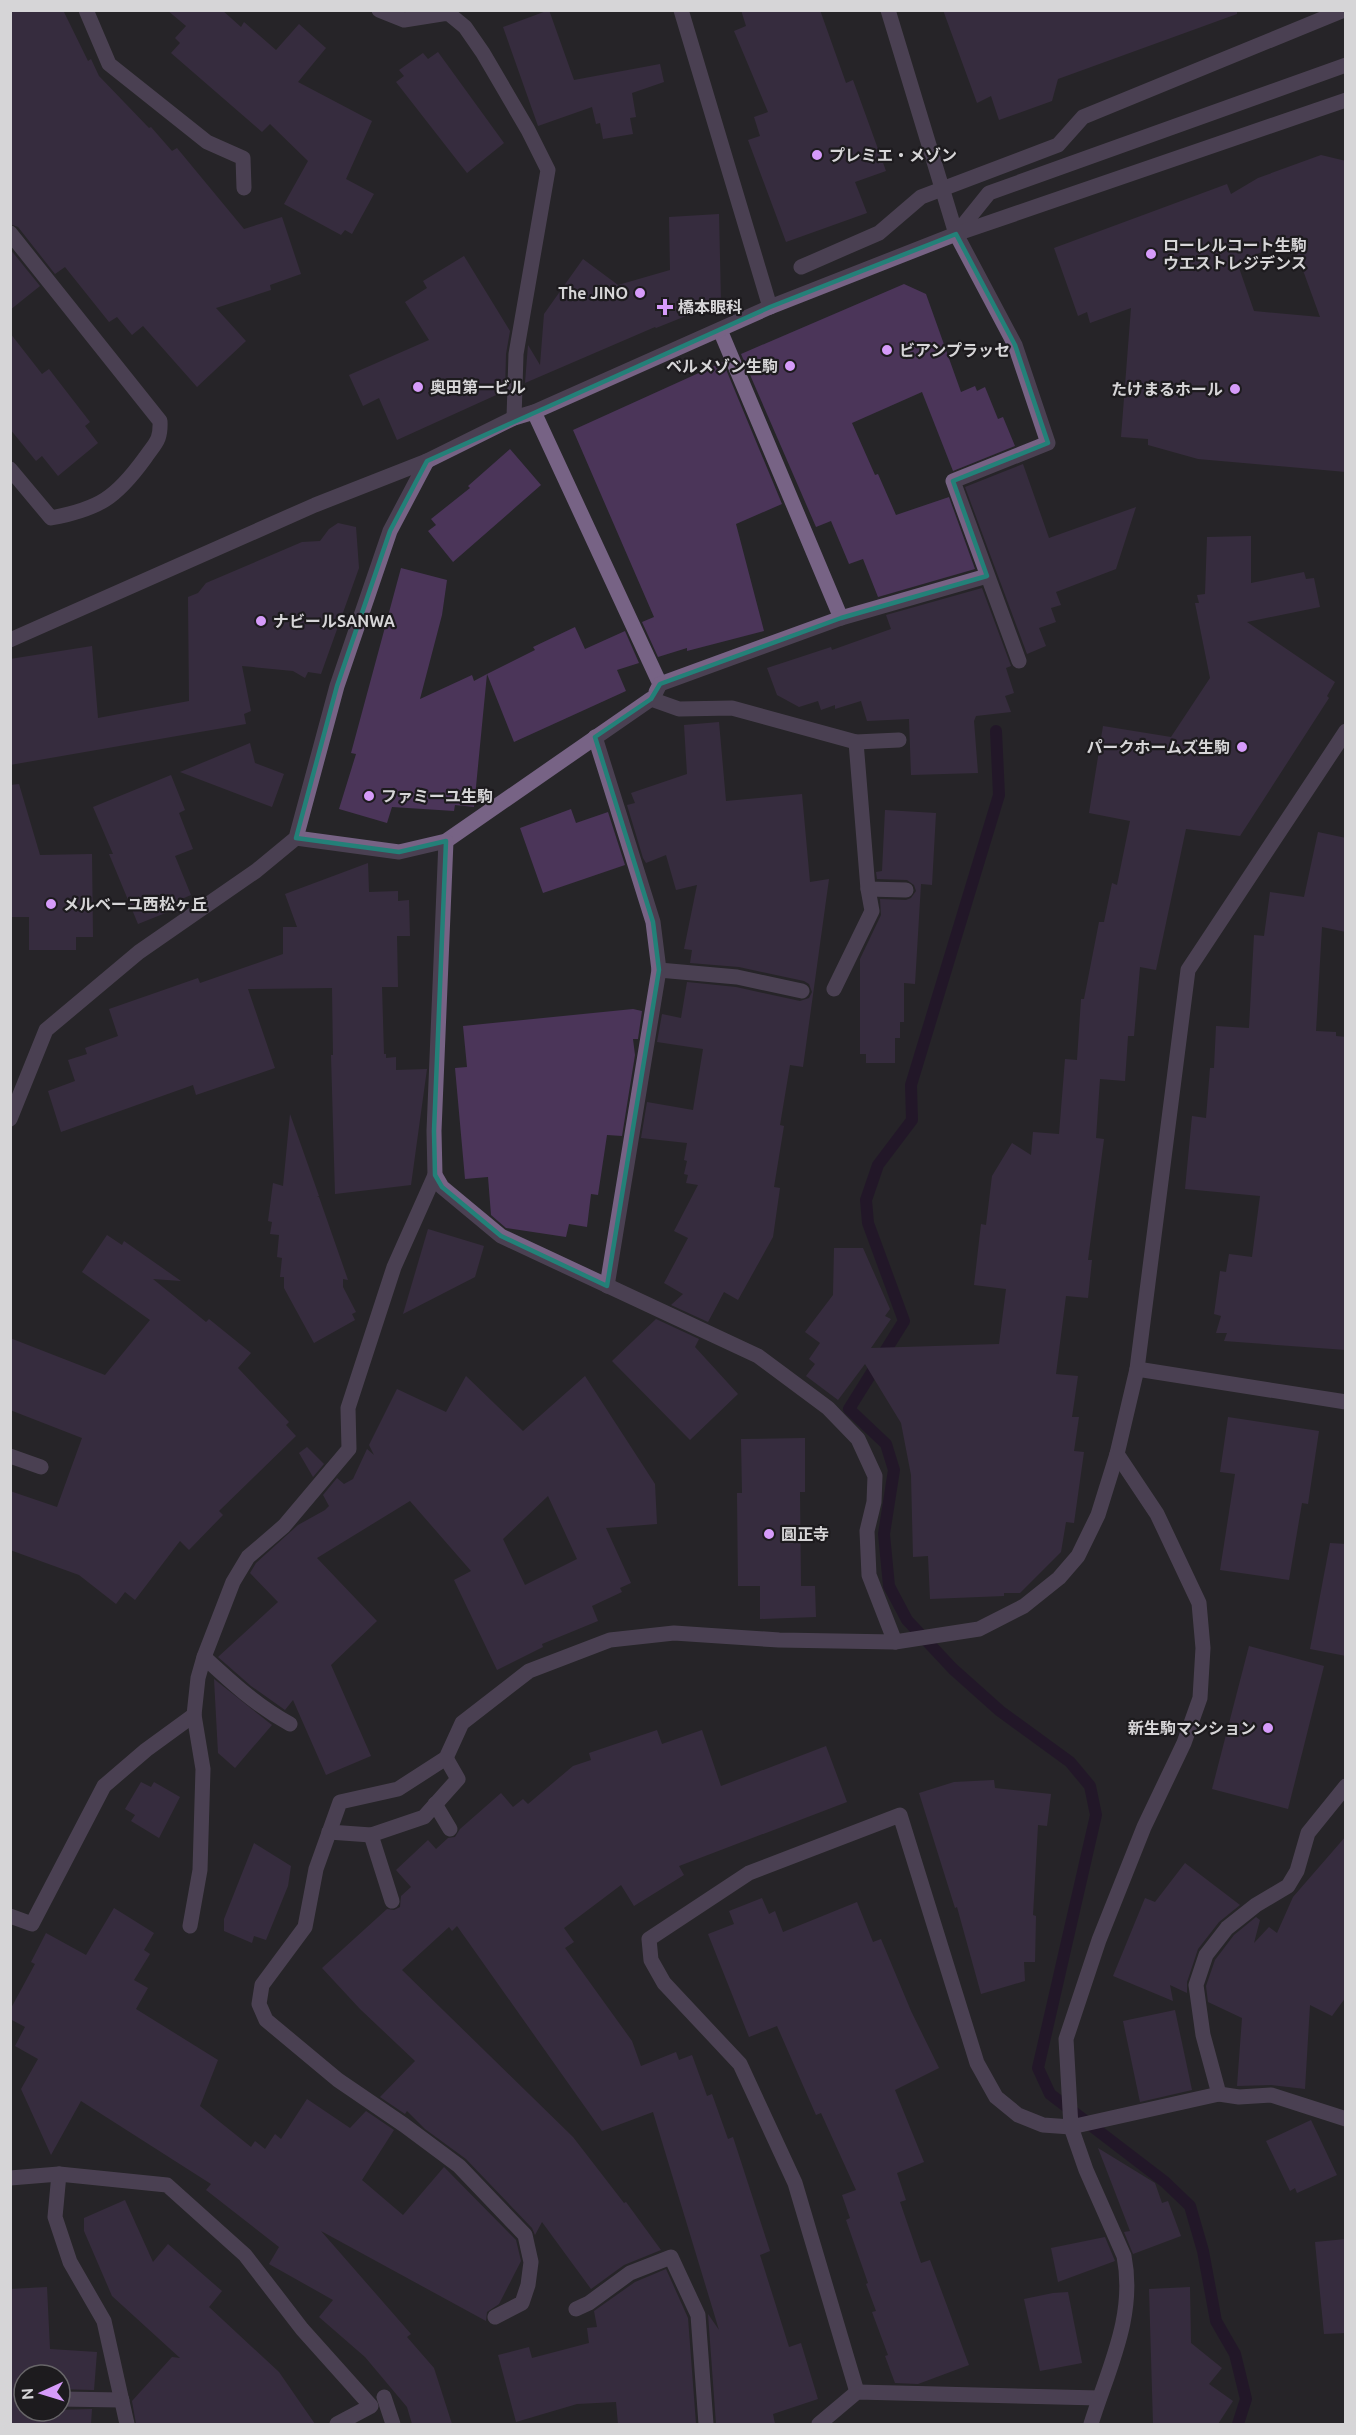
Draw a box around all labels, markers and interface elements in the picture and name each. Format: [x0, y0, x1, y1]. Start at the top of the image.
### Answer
place label: プレミエ・メゾン [829, 146, 957, 164]
marker: プレミエ・メゾン [810, 148, 824, 162]
place label: ローレルコート生駒 ウエストレジデンス [1163, 236, 1307, 272]
marker: ローレルコート生駒 ウエストレジデンス [1144, 247, 1158, 261]
place label: The JINO [558, 284, 628, 302]
marker: The JINO [633, 286, 647, 300]
marker: 橋本眼科 [656, 298, 674, 316]
place label: 橋本眼科 [678, 298, 742, 316]
place label: ビアンプラッセ [899, 341, 1010, 359]
marker: ビアンプラッセ [880, 343, 894, 357]
place label: ベルメゾン生駒 [666, 357, 778, 375]
marker: ベルメゾン生駒 [783, 359, 797, 373]
place label: 奥田第一ビル [430, 378, 526, 396]
marker: 奥田第一ビル [411, 380, 425, 394]
place label: たけまるホール [1111, 380, 1223, 398]
marker: たけまるホール [1228, 382, 1242, 396]
place label: ナビールSANWA [273, 612, 396, 630]
marker: ナビールSANWA [254, 614, 268, 628]
place label: パークホームズ生駒 [1086, 738, 1230, 756]
marker: パークホームズ生駒 [1235, 740, 1249, 754]
place label: ファミーユ生駒 [381, 787, 493, 805]
marker: ファミーユ生駒 [362, 789, 376, 803]
place label: メルベーユ西松ヶ丘 [63, 895, 207, 913]
marker: メルベーユ西松ヶ丘 [44, 897, 58, 911]
place label: 圓正寺 [781, 1525, 829, 1543]
marker: 圓正寺 [762, 1527, 776, 1541]
place label: 新生駒マンション [1128, 1719, 1256, 1737]
marker: 新生駒マンション [1261, 1721, 1275, 1735]
north arrow [12, 2363, 72, 2423]
text: N [18, 2387, 36, 2401]

